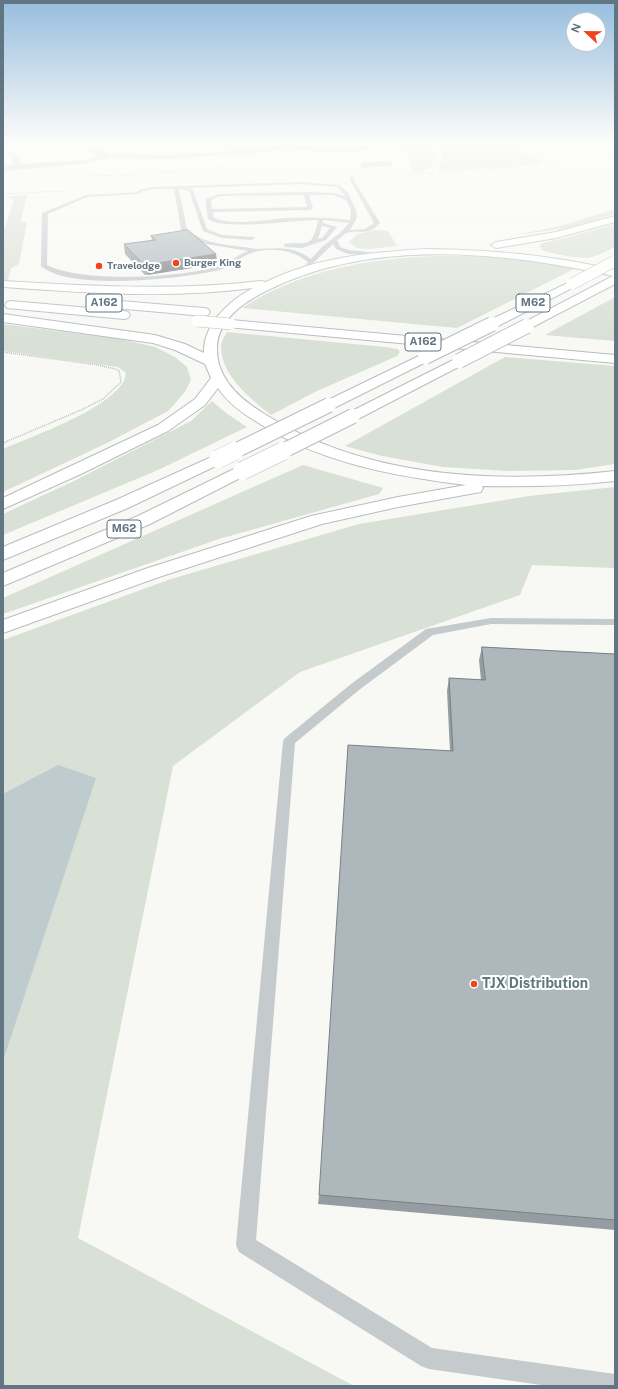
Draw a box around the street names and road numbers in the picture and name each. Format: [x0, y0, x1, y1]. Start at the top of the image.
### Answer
road number: A162 [86, 294, 122, 312]
road number: M62 [516, 294, 550, 312]
road number: A162 [405, 333, 441, 351]
road number: M62 [107, 520, 141, 538]

